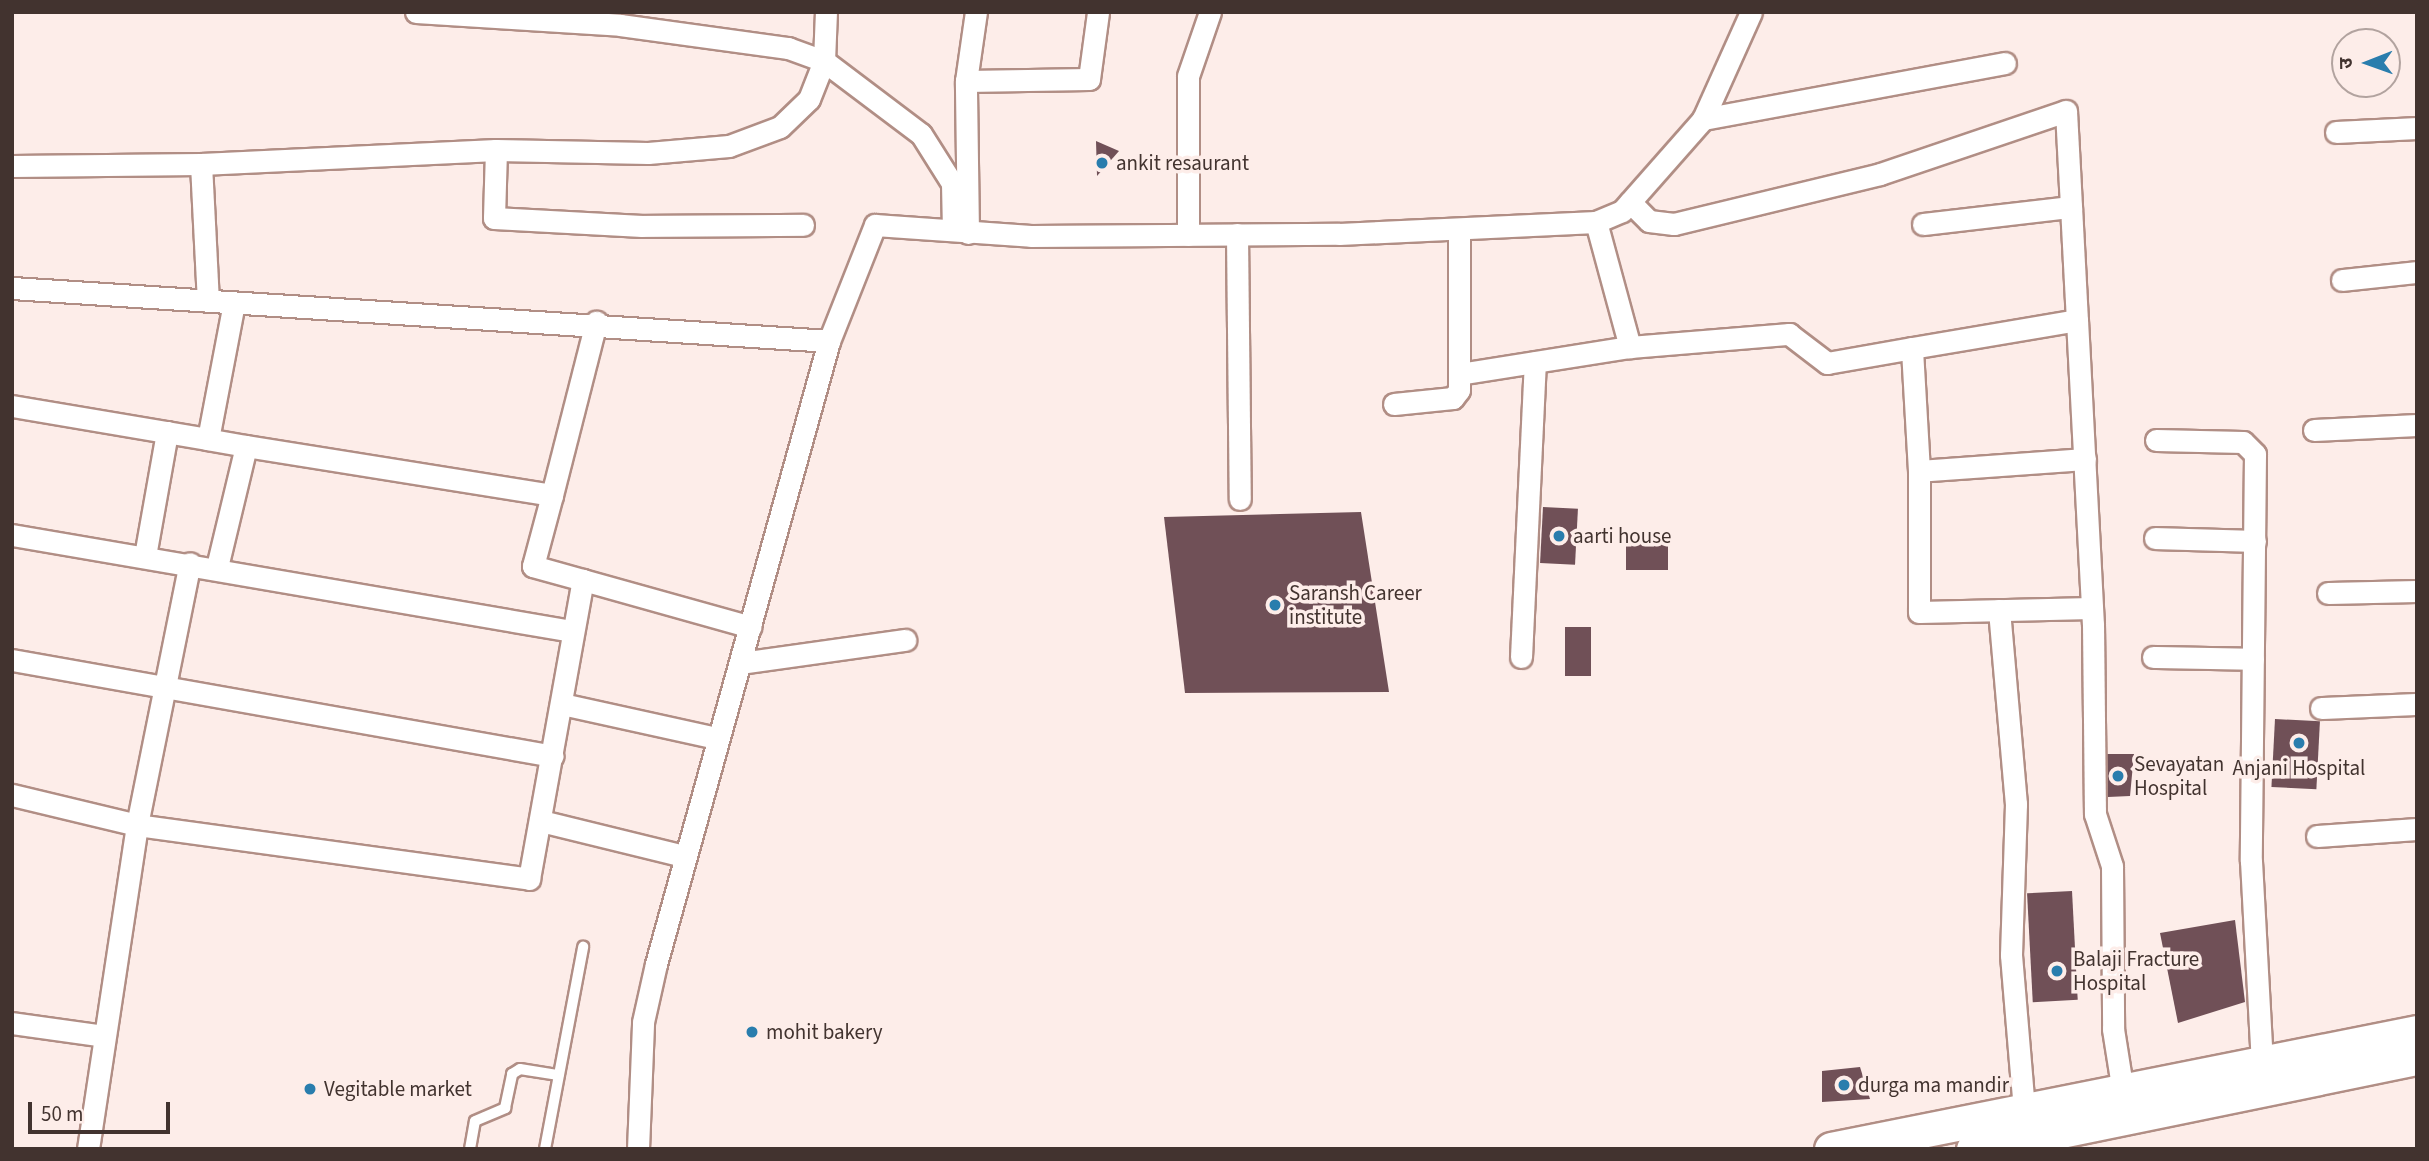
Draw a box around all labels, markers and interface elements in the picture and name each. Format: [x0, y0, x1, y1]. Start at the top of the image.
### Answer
north arrow [2331, 28, 2401, 98]
text: उ [2333, 58, 2360, 69]
place label: ankit resaurant [1116, 150, 1249, 176]
marker: ankit resaurant [1094, 155, 1110, 171]
place label: aarti house [1573, 523, 1671, 549]
marker: aarti house [1551, 528, 1567, 544]
place label: Saransh Career institute [1289, 580, 1422, 630]
marker: Saransh Career institute [1267, 597, 1283, 613]
marker: Anjani Hospital [2289, 733, 2309, 753]
place label: Sevayatan Hospital [2134, 751, 2224, 801]
place label: Anjani Hospital [2233, 755, 2365, 781]
marker: Sevayatan Hospital [2108, 766, 2128, 786]
place label: Balaji Fracture Hospital [2073, 946, 2199, 996]
marker: Balaji Fracture Hospital [2047, 961, 2067, 981]
place label: mohit bakery [766, 1019, 883, 1045]
marker: mohit bakery [744, 1024, 760, 1040]
place label: durga ma mandir [1858, 1072, 2009, 1098]
place label: Vegitable market [324, 1076, 472, 1102]
marker: durga ma mandir [1836, 1077, 1852, 1093]
marker: Vegitable market [302, 1081, 318, 1097]
scale bar [32, 1088, 173, 1132]
text: 50 m [41, 1099, 83, 1129]

